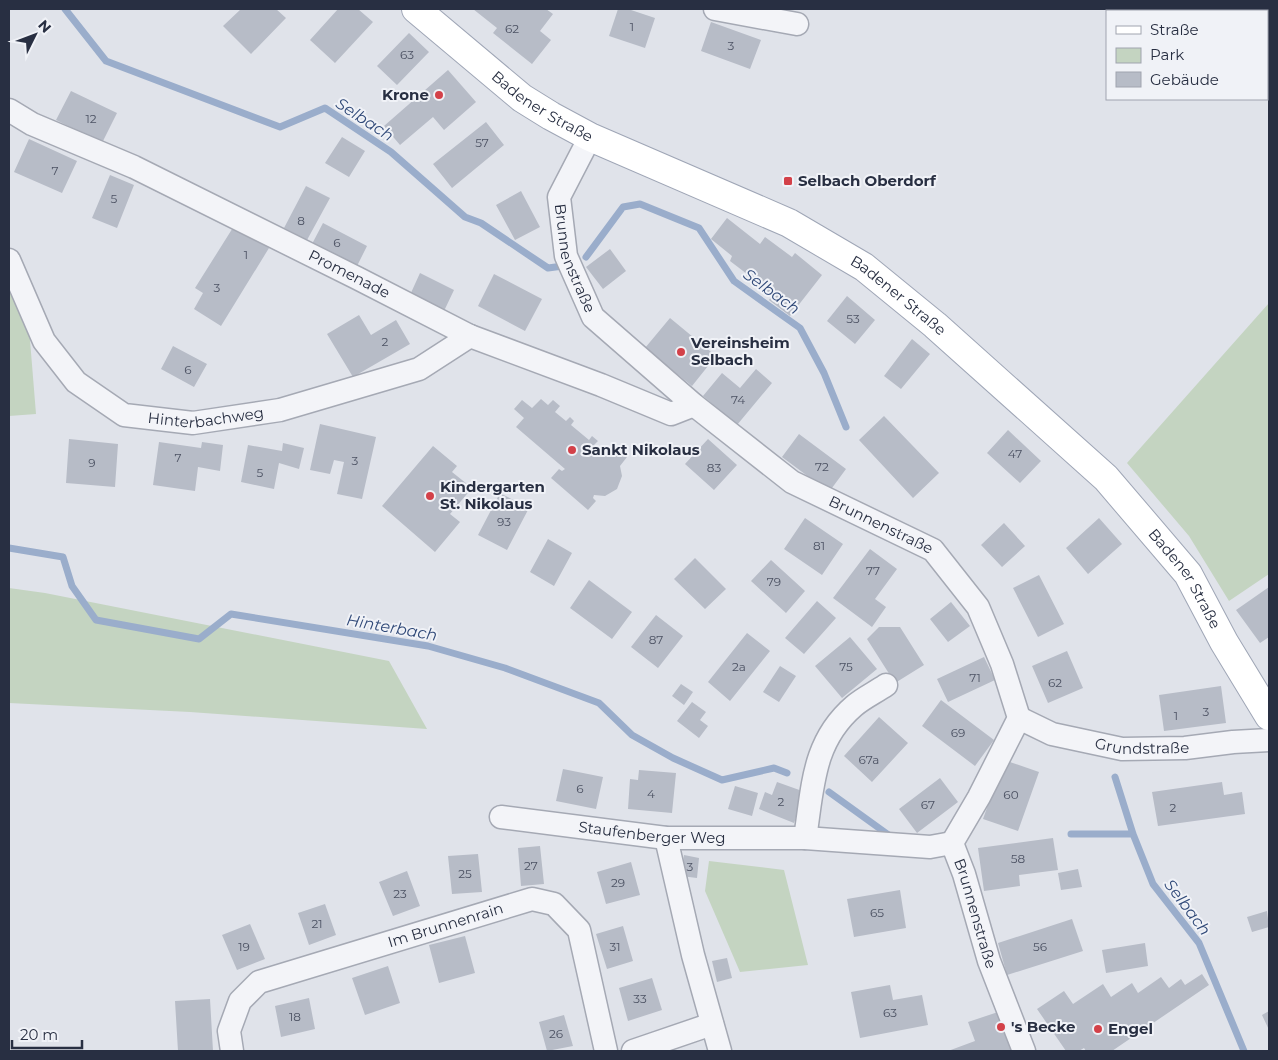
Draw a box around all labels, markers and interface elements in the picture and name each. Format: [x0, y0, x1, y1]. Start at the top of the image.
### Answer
north arrow [10, 10, 60, 60]
legend [1106, 10, 1268, 100]
text: N [34, 16, 55, 37]
house number: 1 [630, 19, 634, 34]
text: Straße [1150, 20, 1199, 39]
house number: 62 [505, 21, 519, 36]
house number: 3 [728, 38, 735, 53]
text: Park [1150, 45, 1184, 64]
house number: 63 [400, 47, 414, 62]
street label: Badener Straße [488, 67, 596, 146]
text: Gebäude [1150, 70, 1219, 89]
place label: Krone [382, 85, 429, 104]
marker: Krone [433, 89, 445, 101]
water label: Selbach [332, 94, 397, 145]
house number: 12 [85, 111, 97, 126]
house number: 57 [475, 135, 489, 150]
house number: 7 [51, 163, 59, 178]
place label: Selbach Oberdorf [798, 171, 937, 190]
marker: Selbach Oberdorf [782, 175, 794, 187]
house number: 5 [111, 191, 118, 206]
street label: Brunnenstraße [551, 202, 600, 315]
house number: 8 [297, 213, 305, 228]
house number: 6 [333, 235, 341, 250]
street label: Promenade [305, 245, 393, 302]
house number: 1 [244, 247, 248, 262]
street label: Badener Straße [847, 251, 950, 339]
water label: Selbach [740, 265, 804, 318]
house number: 3 [214, 280, 221, 295]
house number: 53 [846, 311, 860, 326]
place label: Vereinsheim Selbach [690, 333, 790, 369]
house number: 2 [382, 334, 389, 349]
marker: Vereinsheim Selbach [675, 346, 687, 358]
house number: 6 [184, 362, 192, 377]
house number: 74 [731, 392, 745, 407]
street label: Hinterbachweg [147, 403, 265, 432]
place label: Sankt Nikolaus [582, 440, 700, 459]
marker: Sankt Nikolaus [566, 444, 578, 456]
house number: 47 [1008, 446, 1022, 461]
house number: 7 [174, 450, 182, 465]
house number: 3 [352, 453, 359, 468]
house number: 9 [88, 455, 96, 470]
house number: 72 [815, 459, 829, 474]
house number: 83 [707, 460, 721, 475]
house number: 5 [257, 465, 264, 480]
place label: Kindergarten St. Nikolaus [440, 477, 545, 513]
marker: Kindergarten St. Nikolaus [424, 490, 436, 502]
street label: Brunnenstraße [826, 491, 936, 558]
house number: 93 [497, 514, 511, 529]
street label: Badener Straße [1144, 524, 1225, 632]
house number: 81 [813, 538, 825, 553]
house number: 77 [866, 563, 880, 578]
house number: 79 [767, 574, 781, 589]
water label: Hinterbach [345, 610, 439, 645]
house number: 87 [649, 632, 663, 647]
house number: 2a [732, 659, 746, 674]
house number: 75 [839, 659, 853, 674]
house number: 71 [969, 670, 981, 685]
house number: 62 [1048, 675, 1062, 690]
house number: 3 [1203, 704, 1210, 719]
house number: 1 [1174, 708, 1178, 723]
house number: 69 [951, 725, 965, 740]
street label: Grundstraße [1093, 733, 1189, 758]
house number: 67a [859, 752, 879, 767]
house number: 6 [576, 781, 584, 796]
house number: 4 [647, 786, 655, 801]
house number: 60 [1003, 787, 1019, 802]
house number: 2 [778, 794, 785, 809]
house number: 67 [921, 797, 935, 812]
house number: 2 [1170, 800, 1177, 815]
street label: Staufenberger Weg [577, 817, 726, 847]
house number: 58 [1011, 851, 1026, 866]
street label: Brunnenstraße [950, 856, 1001, 971]
house number: 27 [524, 858, 538, 873]
house number: 3 [687, 859, 694, 874]
house number: 25 [458, 866, 472, 881]
house number: 29 [611, 875, 625, 890]
water label: Selbach [1160, 876, 1215, 939]
house number: 23 [393, 886, 407, 901]
street label: Im Brunnenrain [385, 898, 505, 951]
house number: 65 [870, 905, 884, 920]
house number: 21 [311, 916, 323, 931]
house number: 19 [238, 939, 250, 954]
house number: 31 [609, 939, 621, 954]
house number: 56 [1033, 939, 1047, 954]
house number: 33 [633, 991, 647, 1006]
house number: 63 [883, 1005, 897, 1020]
house number: 18 [289, 1009, 301, 1024]
place label: 's Becke [1011, 1017, 1075, 1036]
scale bar [12, 1018, 82, 1050]
place label: Engel [1108, 1019, 1153, 1038]
marker: 's Becke [995, 1021, 1007, 1033]
marker: Engel [1092, 1023, 1104, 1035]
text: 20 m [20, 1025, 58, 1044]
house number: 26 [549, 1026, 563, 1041]

